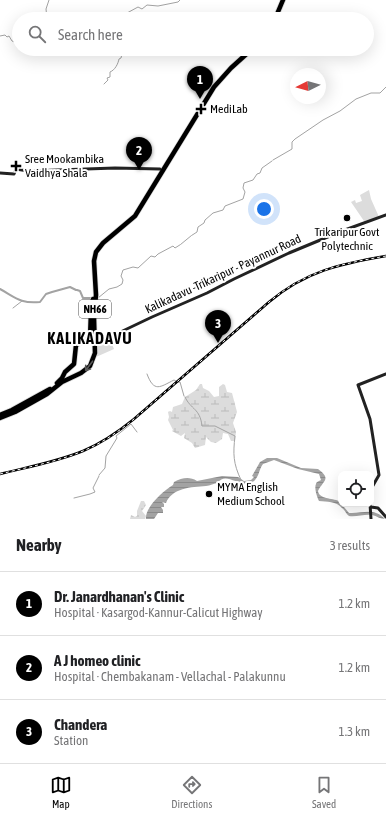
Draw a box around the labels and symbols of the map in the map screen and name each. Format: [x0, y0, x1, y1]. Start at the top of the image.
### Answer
pin: 1 [187, 66, 213, 99]
north arrow [290, 68, 326, 104]
place label: MediLab [210, 102, 248, 116]
marker: MediLab [195, 103, 207, 115]
pin: 2 [126, 137, 152, 170]
place label: Sree Mookambika Vaidhya Shala [25, 152, 104, 180]
marker: Sree Mookambika Vaidhya Shala [10, 160, 22, 172]
your location [254, 199, 274, 219]
marker: Trikaripur Govt Polytechnic [342, 213, 352, 223]
place label: Trikaripur Govt Polytechnic [315, 225, 380, 253]
street label: Kalikadavu -Trikaripur - Payannur Road [143, 232, 303, 316]
road number: NH66 [79, 300, 111, 318]
pin: 3 [205, 310, 231, 343]
district label: KALIKADAVU [47, 329, 133, 347]
one-way arrow [85, 360, 93, 371]
place label: MYMA English Medium School [217, 480, 286, 508]
marker: MYMA English Medium School [204, 489, 214, 499]

